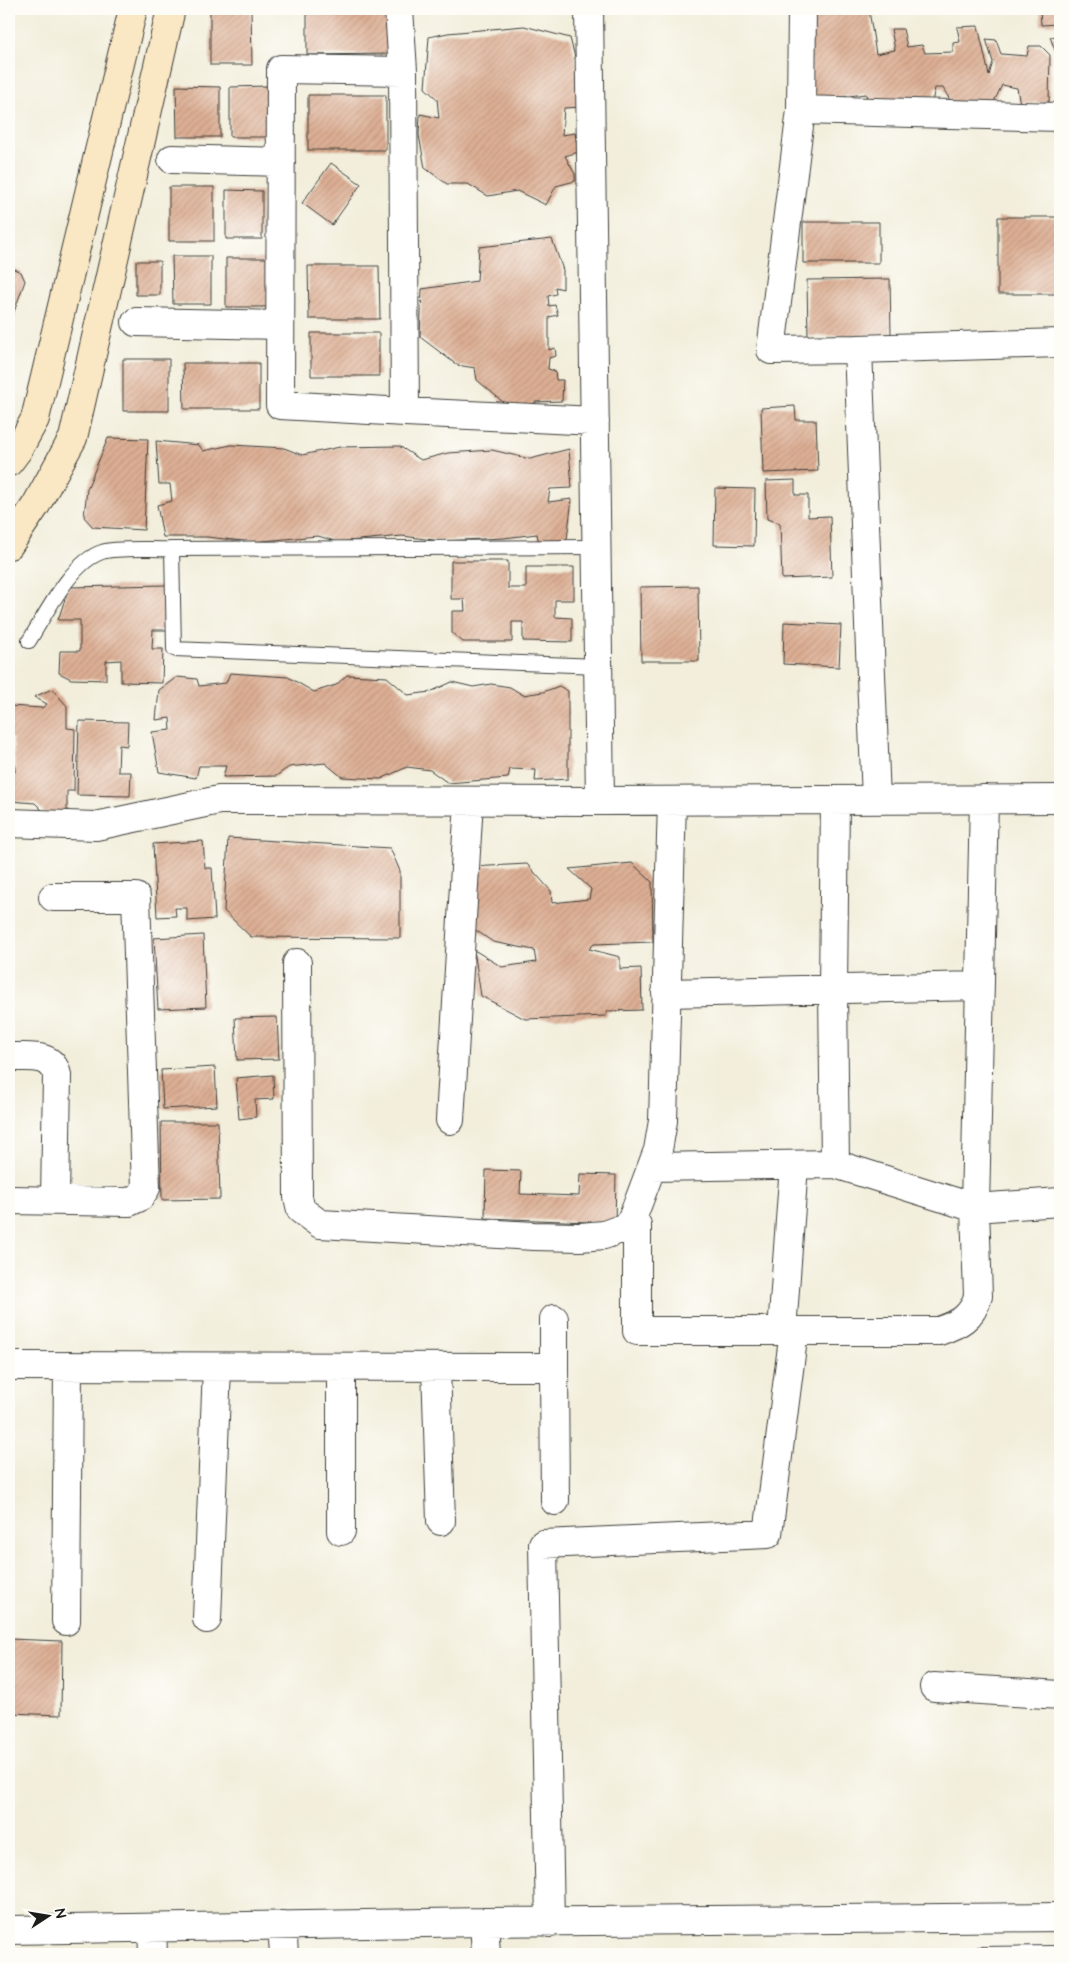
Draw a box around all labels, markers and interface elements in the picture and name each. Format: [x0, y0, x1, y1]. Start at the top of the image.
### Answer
north arrow [22, 1890, 72, 1940]
text: N [49, 1907, 70, 1920]

